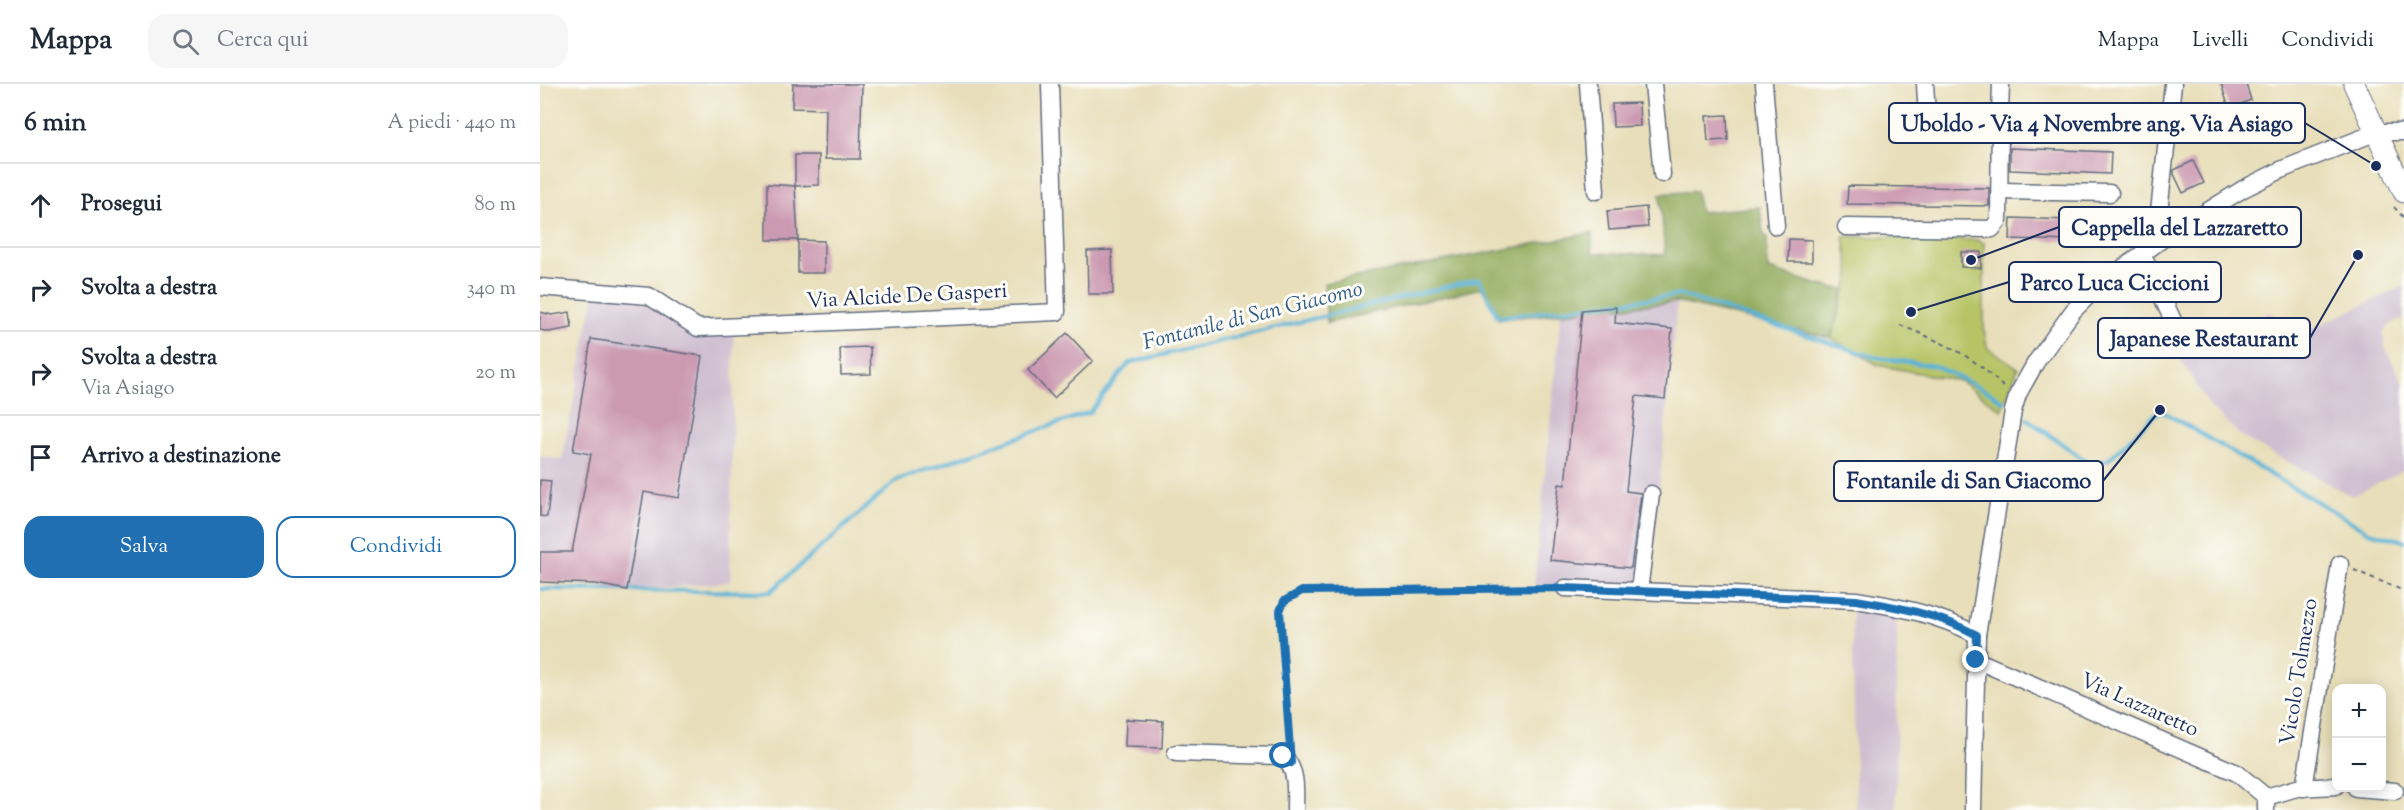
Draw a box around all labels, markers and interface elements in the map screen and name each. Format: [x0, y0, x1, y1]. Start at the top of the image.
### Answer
search box [148, 14, 568, 68]
text: Mappa [30, 21, 112, 61]
icon: search [169, 25, 202, 58]
text: Cerca qui [217, 25, 308, 57]
text: Mappa [2098, 26, 2159, 56]
text: Livelli [2192, 26, 2249, 56]
text: Condividi [2282, 26, 2374, 56]
callout: Uboldo - Via 4 Novembre ang. Via Asiago [1889, 103, 2305, 143]
text: 6 min [24, 105, 87, 142]
text: A piedi · 440 m [388, 109, 516, 138]
text: Uboldo - Via 4 Novembre ang. Via Asiago [1901, 110, 2293, 142]
icon: ahead [24, 189, 57, 222]
text: Prosegui [81, 189, 162, 221]
text: 80 m [475, 191, 516, 220]
callout: Cappella del Lazzaretto [2059, 207, 2301, 247]
text: Cappella del Lazzaretto [2071, 214, 2289, 246]
callout: Parco Luca Ciccioni [2009, 262, 2221, 302]
text: Parco Luca Ciccioni [2021, 269, 2210, 301]
icon: right [24, 273, 57, 306]
text: Svolta a destra [81, 273, 217, 305]
water label: Fontanile di San Giacomo [1140, 274, 1366, 360]
text: 340 m [467, 275, 516, 304]
street label: Via Alcide De Gasperi [806, 277, 1008, 317]
callout: Japanese Restaurant [2098, 318, 2310, 358]
text: Japanese Restaurant [2108, 325, 2299, 357]
text: Svolta a destra [81, 343, 217, 375]
icon: right [24, 357, 57, 390]
text: 20 m [475, 359, 516, 388]
text: Via Asiago [81, 375, 174, 404]
icon: arrive [24, 441, 57, 474]
text: Arrivo a destinazione [81, 441, 281, 473]
callout: Fontanile di San Giacomo [1834, 461, 2103, 501]
text: Fontanile di San Giacomo [1847, 467, 2091, 499]
button: Salva [24, 516, 264, 578]
button: Condividi [276, 516, 516, 578]
street label: Vicolo Tolmezzo [2274, 596, 2326, 748]
route end [1962, 646, 1988, 672]
street label: Via Lazzaretto [2075, 667, 2203, 745]
map controls [2332, 684, 2386, 792]
button: + [2332, 684, 2386, 738]
button: − [2332, 738, 2386, 792]
route start [1269, 742, 1295, 768]

